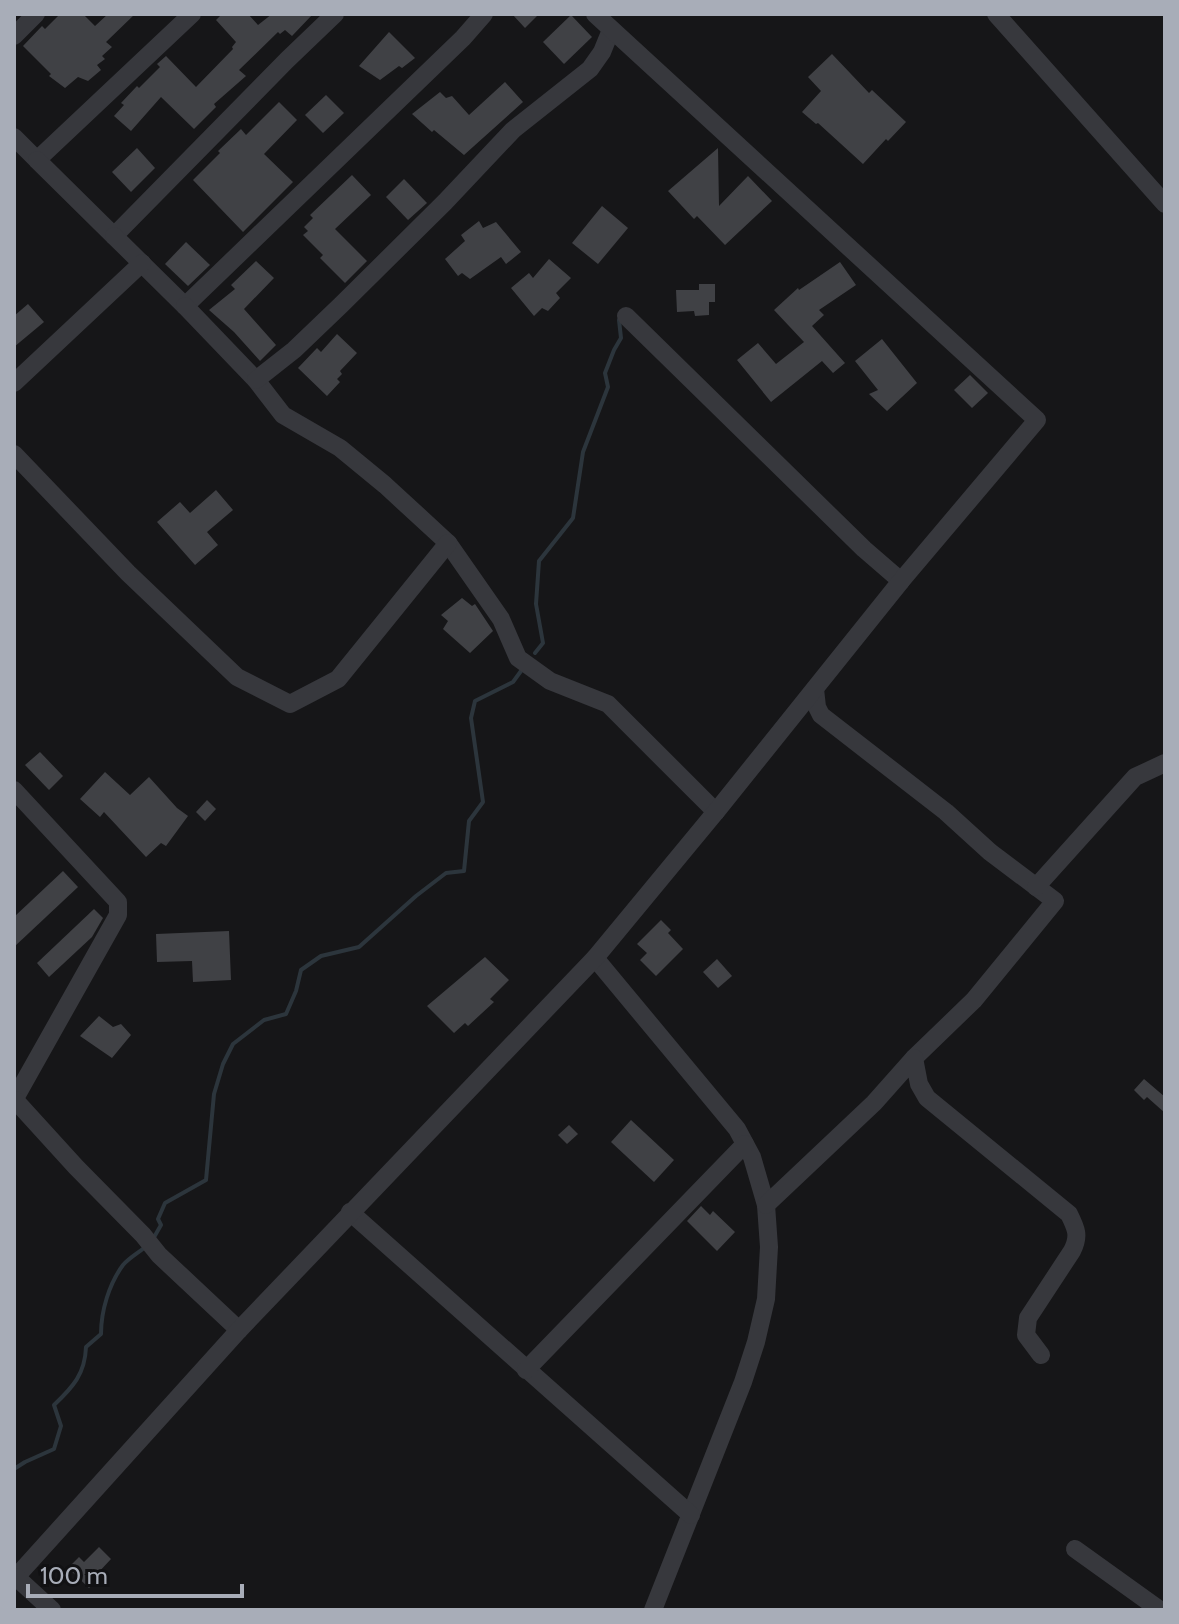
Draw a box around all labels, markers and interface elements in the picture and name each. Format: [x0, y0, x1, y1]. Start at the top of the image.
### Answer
scale bar [28, 1548, 242, 1598]
text: 100 m [40, 1561, 108, 1590]

